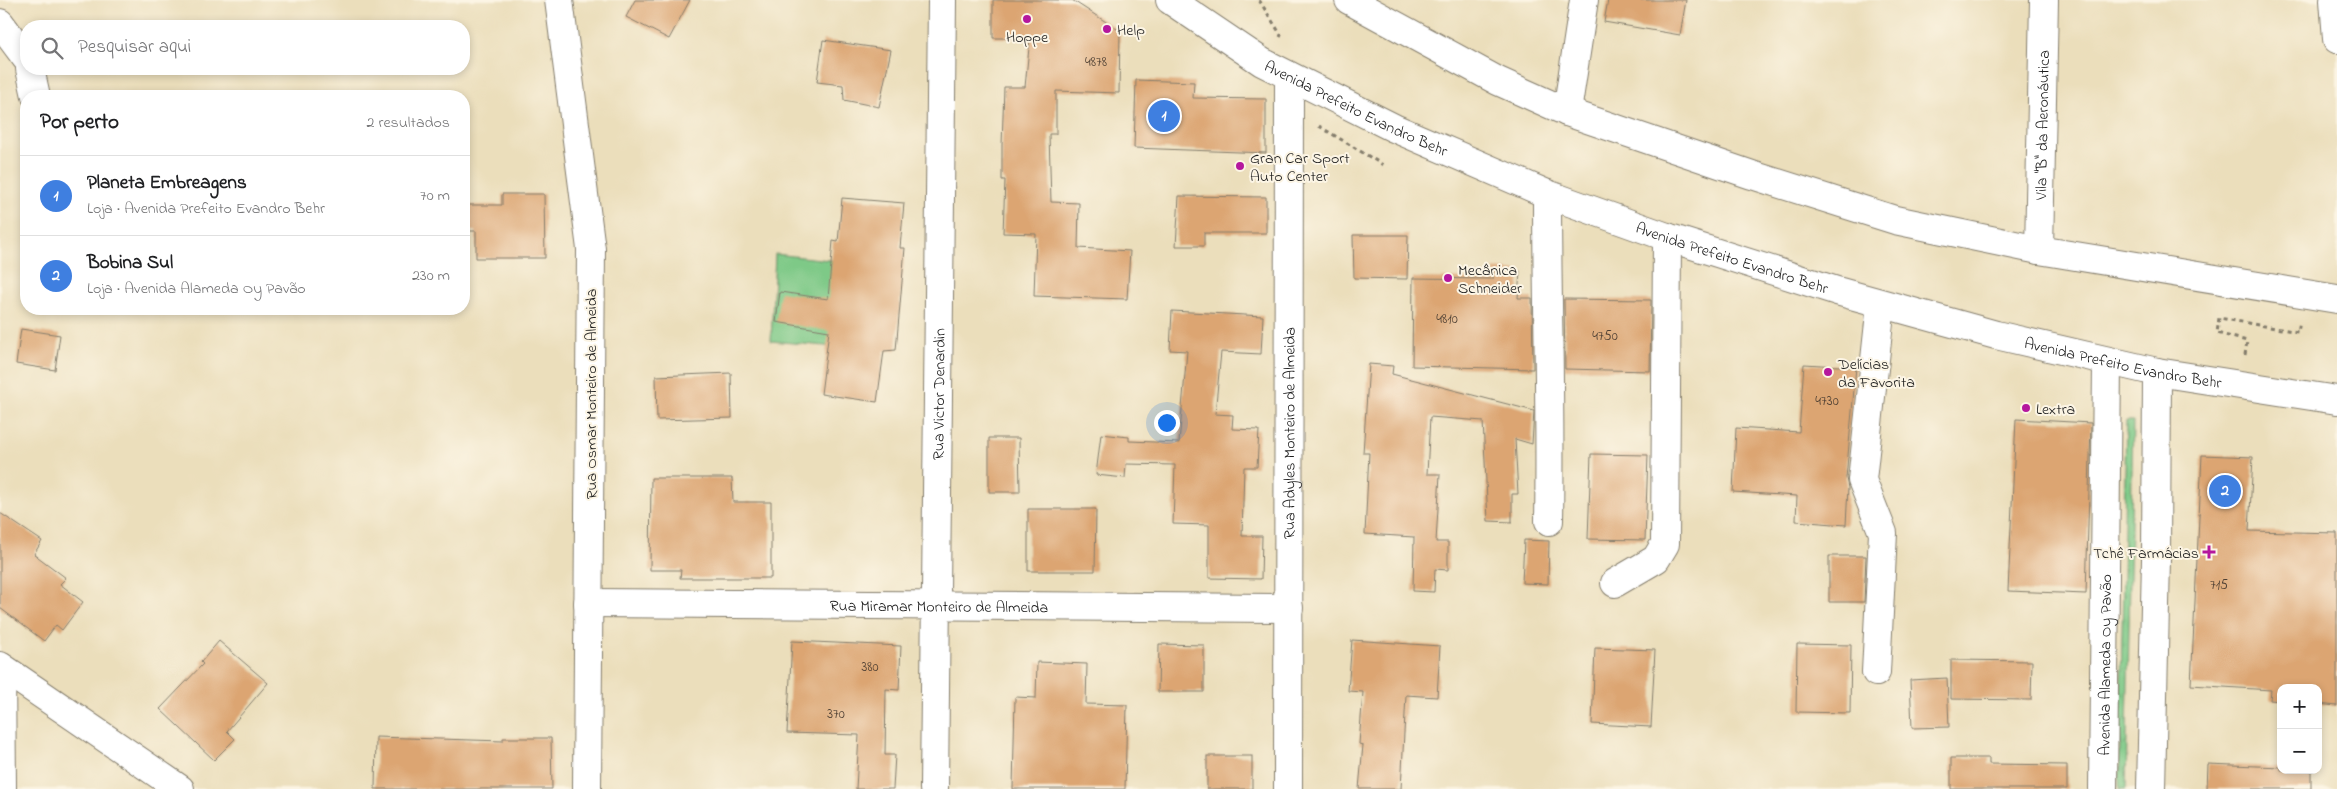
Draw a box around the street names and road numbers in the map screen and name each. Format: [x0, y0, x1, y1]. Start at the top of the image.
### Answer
street label: Vila "B" da Aeronáutica [2030, 50, 2057, 201]
street label: Avenida Prefeito Evandro Behr [1260, 55, 1451, 164]
street label: Avenida Prefeito Evandro Behr [1632, 217, 1831, 301]
street label: Rua Osmar Monteiro de Almeida [580, 289, 604, 499]
street label: Rua Adyles Monteiro de Almeida [1278, 327, 1303, 539]
street label: Rua Victor Denardin [927, 328, 953, 460]
street label: Avenida Prefeito Evandro Behr [2022, 332, 2223, 396]
street label: Avenida Alameda Oy Pavão [2093, 574, 2119, 756]
street label: Rua Miramar Monteiro de Almeida [830, 595, 1048, 620]

